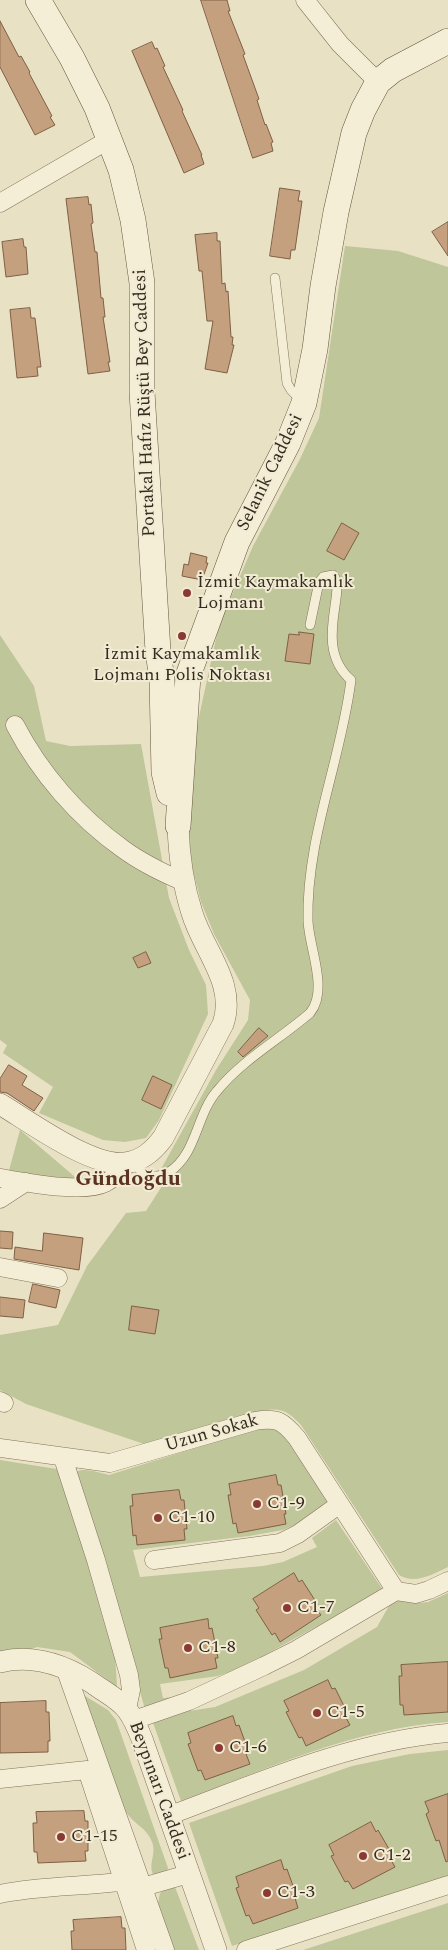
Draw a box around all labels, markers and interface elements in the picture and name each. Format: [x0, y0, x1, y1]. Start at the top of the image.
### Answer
street label: Portakal Hafız Rüştü Bey Caddesi [131, 269, 161, 537]
street label: Selanik Caddesi [233, 411, 309, 535]
place label: İzmit Kaymakamlık Lojmanı [197, 572, 354, 614]
marker: İzmit Kaymakamlık Lojmanı [181, 587, 193, 599]
marker: İzmit Kaymakamlık Lojmanı Polis Noktası [176, 630, 188, 642]
place label: İzmit Kaymakamlık Lojmanı Polis Noktası [93, 644, 271, 686]
district label: Gündoğdu [75, 1168, 181, 1194]
street label: Uzun Sokak [163, 1410, 261, 1458]
place label: C1-9 [267, 1493, 305, 1515]
marker: C1-9 [251, 1498, 263, 1510]
place label: C1-10 [168, 1507, 215, 1529]
marker: C1-10 [152, 1512, 164, 1524]
place label: C1-7 [297, 1597, 335, 1619]
marker: C1-7 [281, 1602, 293, 1614]
place label: C1-8 [198, 1637, 236, 1659]
marker: C1-8 [182, 1642, 194, 1654]
place label: C1-5 [327, 1702, 365, 1724]
marker: C1-5 [311, 1707, 323, 1719]
street label: Beypınarı Caddesi [123, 1719, 193, 1863]
place label: C1-6 [229, 1737, 267, 1759]
marker: C1-6 [213, 1742, 225, 1754]
place label: C1-15 [71, 1826, 118, 1848]
marker: C1-15 [55, 1831, 67, 1843]
place label: C1-2 [373, 1845, 411, 1867]
marker: C1-2 [357, 1850, 369, 1862]
place label: C1-3 [277, 1882, 315, 1904]
marker: C1-3 [261, 1887, 273, 1899]

